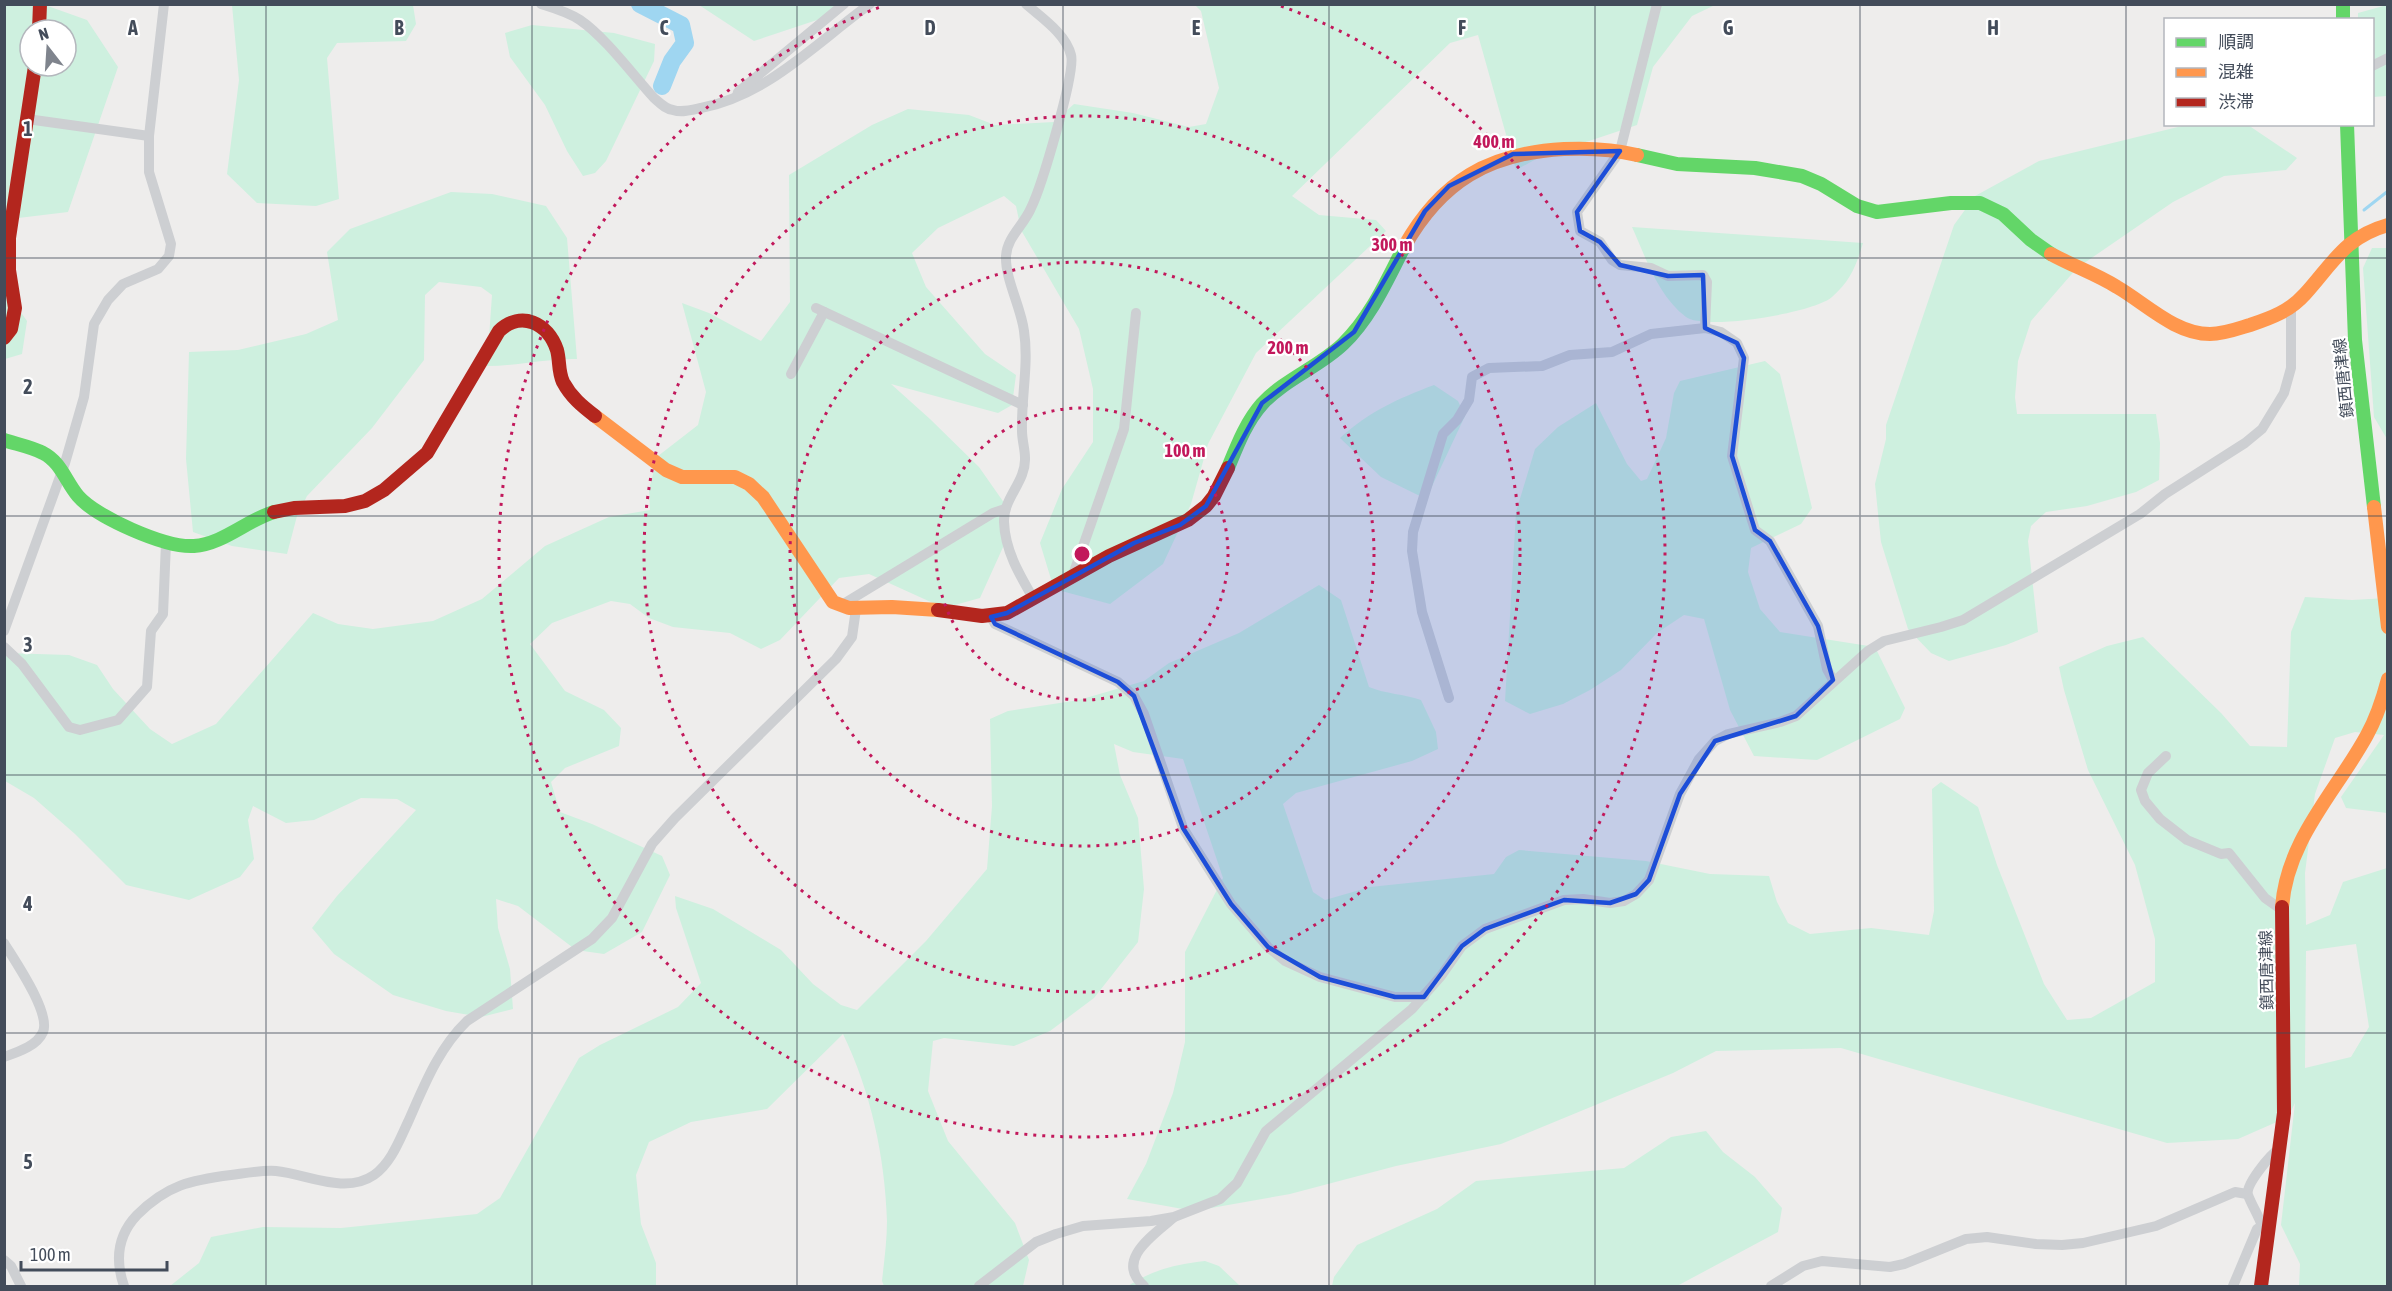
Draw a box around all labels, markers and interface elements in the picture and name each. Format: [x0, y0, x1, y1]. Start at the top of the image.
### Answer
text: A [127, 16, 138, 39]
text: B [394, 16, 404, 39]
text: C [660, 16, 669, 39]
text: D [924, 16, 936, 39]
text: E [1192, 16, 1201, 39]
text: F [1458, 16, 1466, 39]
text: G [1723, 16, 1734, 39]
text: H [1987, 16, 1999, 39]
north arrow [18, 18, 78, 78]
legend [2164, 18, 2374, 126]
text: N [36, 24, 51, 44]
text: 順調 [2218, 31, 2254, 52]
text: 混雑 [2218, 61, 2254, 82]
text: 渋滞 [2218, 91, 2254, 112]
text: 1 [23, 117, 33, 140]
text: 400 m [1473, 131, 1514, 152]
text: 300 m [1372, 234, 1412, 255]
text: 200 m [1268, 337, 1308, 358]
street label: 鎮西唐津線 [2330, 337, 2356, 419]
text: 2 [23, 375, 33, 398]
text: 100 m [1165, 440, 1205, 461]
centre of rings [1072, 544, 1092, 564]
text: 3 [23, 633, 33, 656]
text: 4 [22, 892, 33, 915]
street label: 鎮西唐津線 [2256, 930, 2276, 1010]
text: 5 [23, 1150, 33, 1173]
scale bar [21, 1234, 166, 1272]
text: 100 m [30, 1244, 71, 1265]

